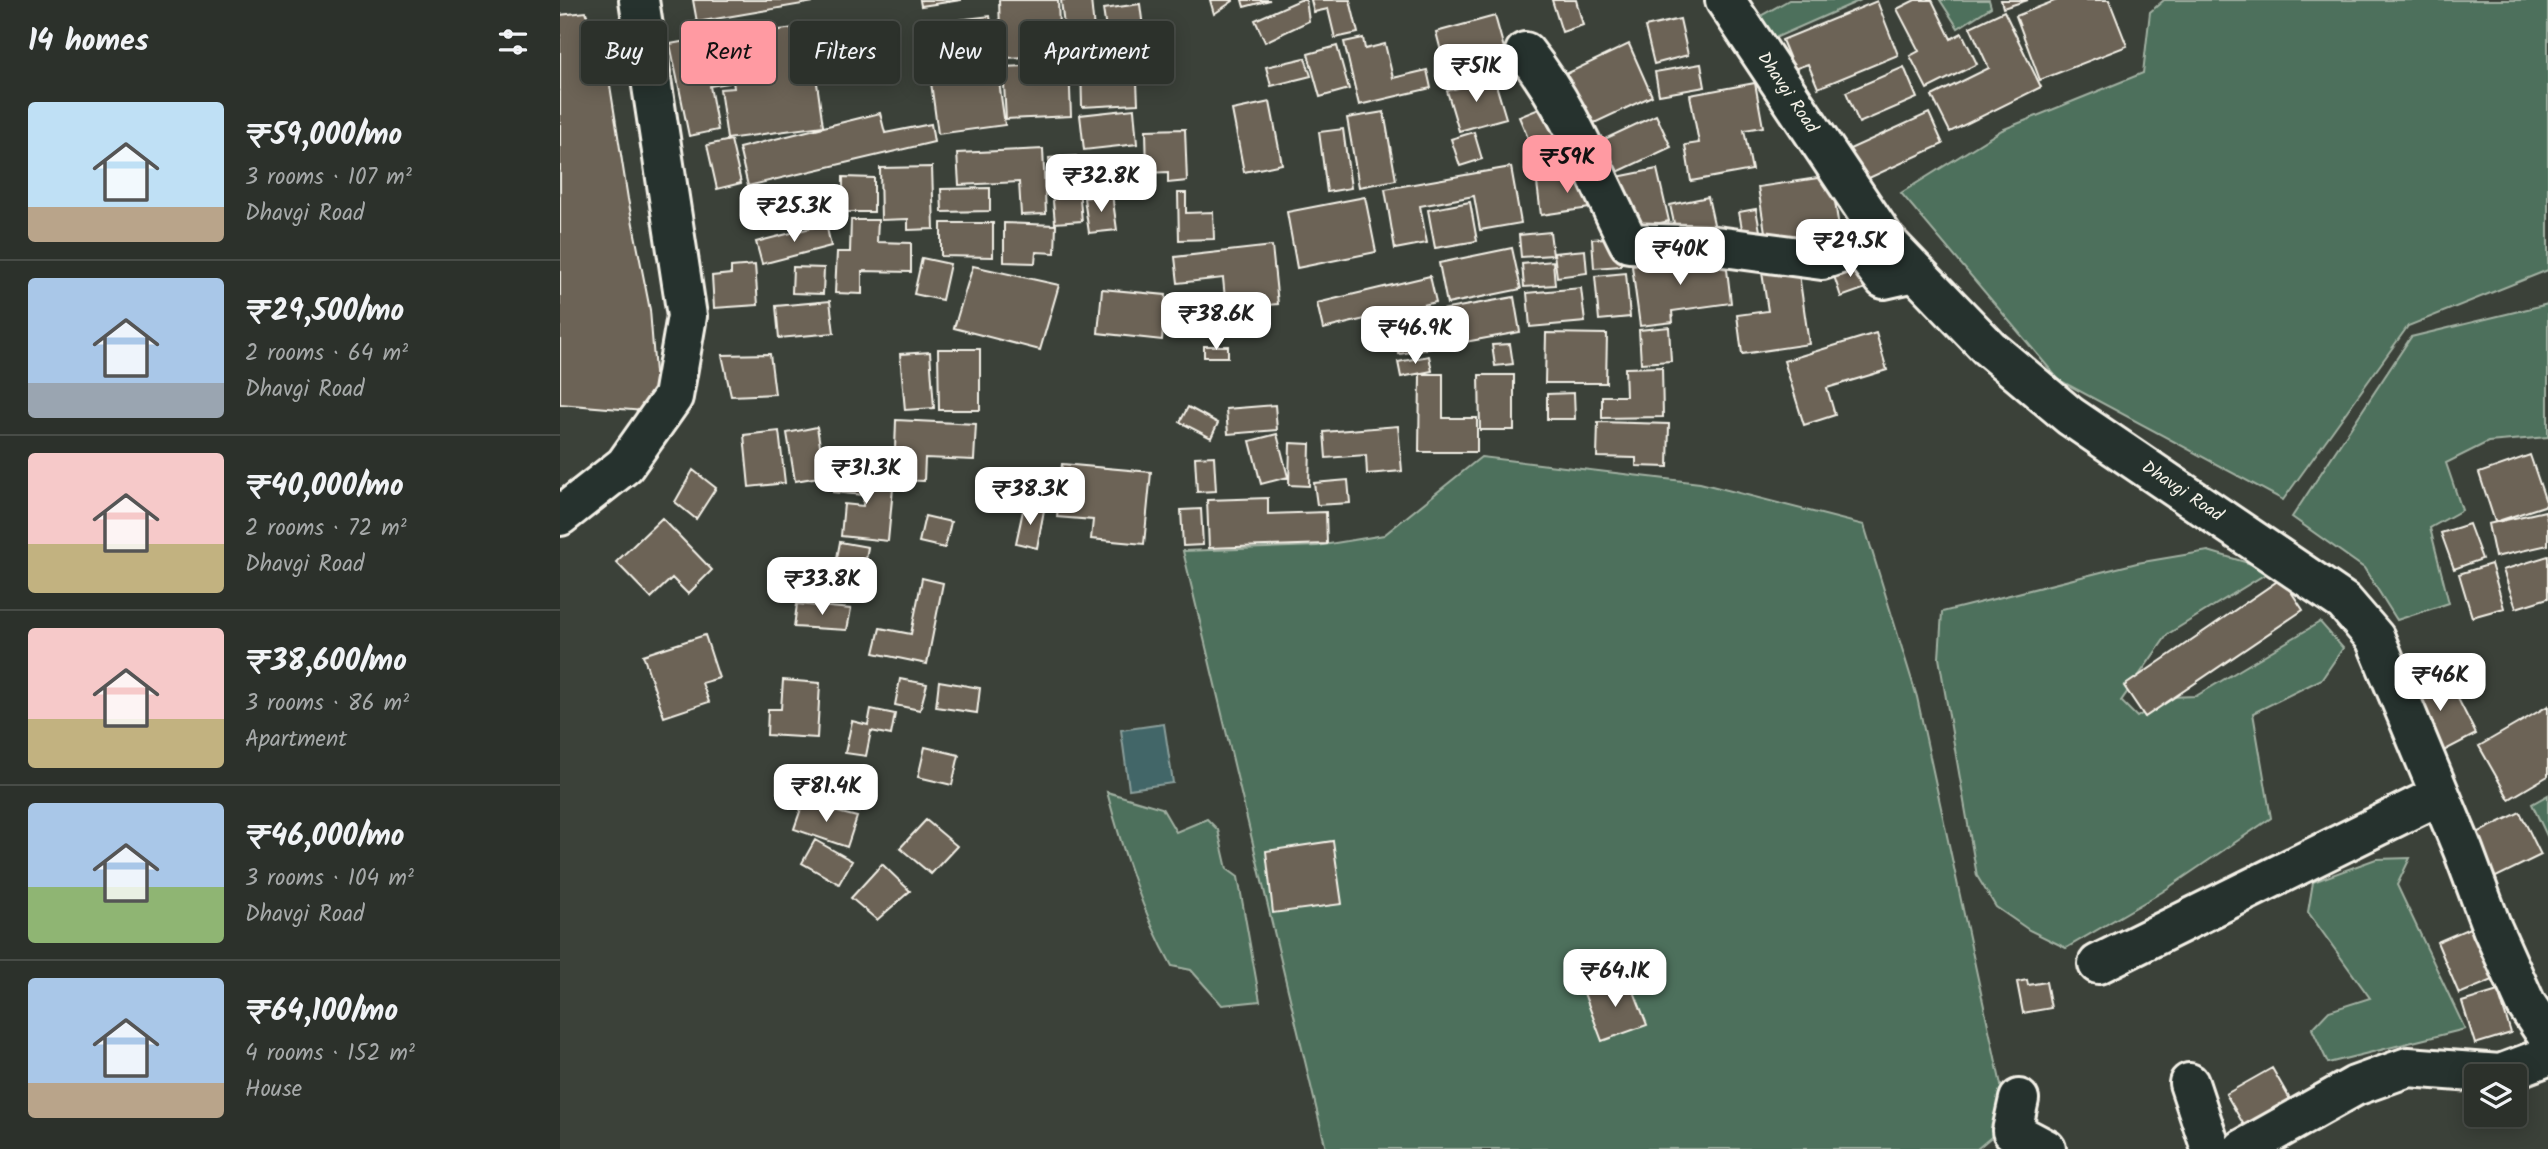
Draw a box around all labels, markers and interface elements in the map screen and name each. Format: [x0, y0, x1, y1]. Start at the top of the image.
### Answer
text: 14 homes [28, 18, 149, 66]
chip: Buy [581, 21, 667, 84]
chip: Rent [681, 21, 776, 84]
chip: Filters [790, 21, 900, 84]
chip: New [914, 21, 1006, 84]
chip: Apartment [1020, 21, 1174, 84]
icon: filters [494, 23, 532, 61]
pin: ₹51K [1435, 44, 1517, 104]
street label: Dhavgi Road [1749, 46, 1826, 141]
text: ₹51K [1450, 49, 1502, 85]
text: ₹59,000/mo [245, 112, 402, 160]
icon: home [84, 130, 168, 214]
pin: ₹59K [1526, 136, 1608, 195]
text: ₹59K [1538, 140, 1596, 176]
pin: ₹32.8K [1044, 154, 1158, 214]
text: ₹32.8K [1062, 159, 1140, 195]
text: 3 rooms · 107 m² [245, 160, 412, 196]
pin: ₹25.3K [737, 184, 851, 244]
text: ₹25.3K [756, 189, 832, 225]
text: Dhavgi Road [245, 196, 364, 232]
pin: ₹29.5K [1793, 219, 1907, 279]
text: ₹29.5K [1812, 224, 1888, 260]
pin: ₹40K [1639, 228, 1721, 287]
text: ₹40K [1651, 232, 1709, 268]
text: ₹29,500/mo [245, 288, 404, 336]
pin: ₹38.6K [1159, 292, 1273, 352]
text: ₹38.6K [1177, 297, 1255, 333]
icon: home [84, 306, 168, 390]
pin: ₹46.9K [1358, 306, 1472, 366]
text: ₹46.9K [1377, 311, 1453, 347]
text: 2 rooms · 64 m² [245, 336, 408, 372]
text: Dhavgi Road [245, 372, 364, 408]
pin: ₹31.3K [809, 447, 923, 506]
text: ₹31.3K [830, 451, 902, 487]
street label: Dhavgi Road [2135, 454, 2230, 531]
text: ₹40,000/mo [245, 463, 404, 511]
pin: ₹38.3K [973, 468, 1087, 527]
text: ₹38.3K [991, 472, 1069, 508]
icon: home [84, 481, 168, 565]
text: 2 rooms · 72 m² [245, 511, 407, 547]
text: Dhavgi Road [245, 547, 364, 583]
pin: ₹33.8K [765, 558, 879, 617]
text: ₹33.8K [783, 562, 861, 598]
text: ₹38,600/mo [245, 638, 407, 686]
pin: ₹46K [2399, 654, 2481, 713]
icon: home [84, 656, 168, 740]
text: ₹46K [2411, 658, 2469, 694]
text: 3 rooms · 86 m² [245, 686, 409, 722]
text: Apartment [245, 722, 347, 758]
pin: ₹81.4K [769, 764, 883, 824]
text: ₹81.4K [790, 769, 862, 805]
text: ₹46,000/mo [245, 813, 404, 861]
icon: home [84, 831, 168, 915]
text: 3 rooms · 104 m² [245, 861, 414, 897]
text: Dhavgi Road [245, 897, 364, 933]
pin: ₹64.1K [1558, 950, 1672, 1009]
text: ₹64.1K [1579, 954, 1651, 990]
text: ₹64,100/mo [245, 988, 398, 1036]
icon: home [84, 1006, 168, 1090]
text: 4 rooms · 152 m² [245, 1036, 415, 1072]
map controls [2464, 1064, 2527, 1127]
button: layers [2464, 1064, 2527, 1127]
text: House [245, 1072, 302, 1108]

